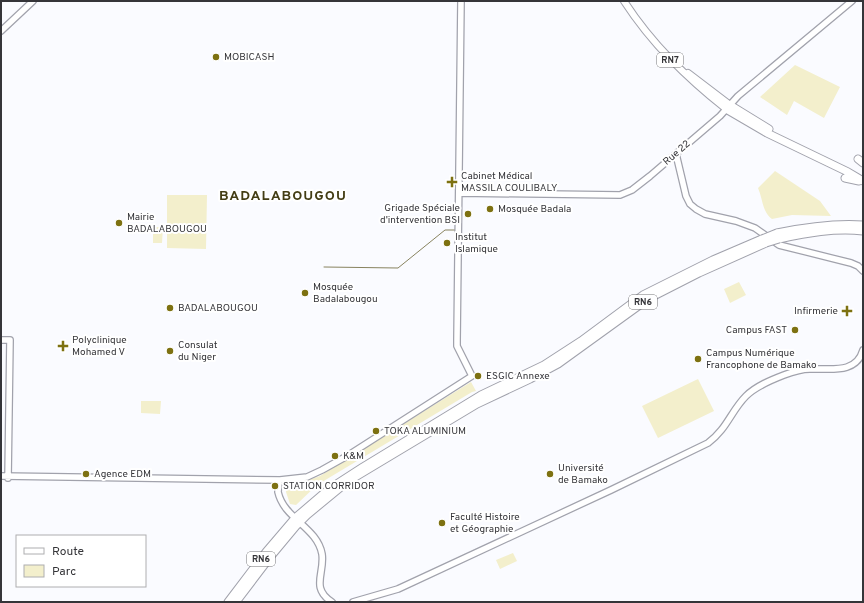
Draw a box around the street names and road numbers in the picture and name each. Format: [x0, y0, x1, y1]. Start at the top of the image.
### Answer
road number: RN7 [657, 53, 683, 67]
street label: Rue 22 [661, 138, 693, 168]
road number: RN6 [629, 295, 657, 309]
road number: RN6 [247, 552, 275, 566]

